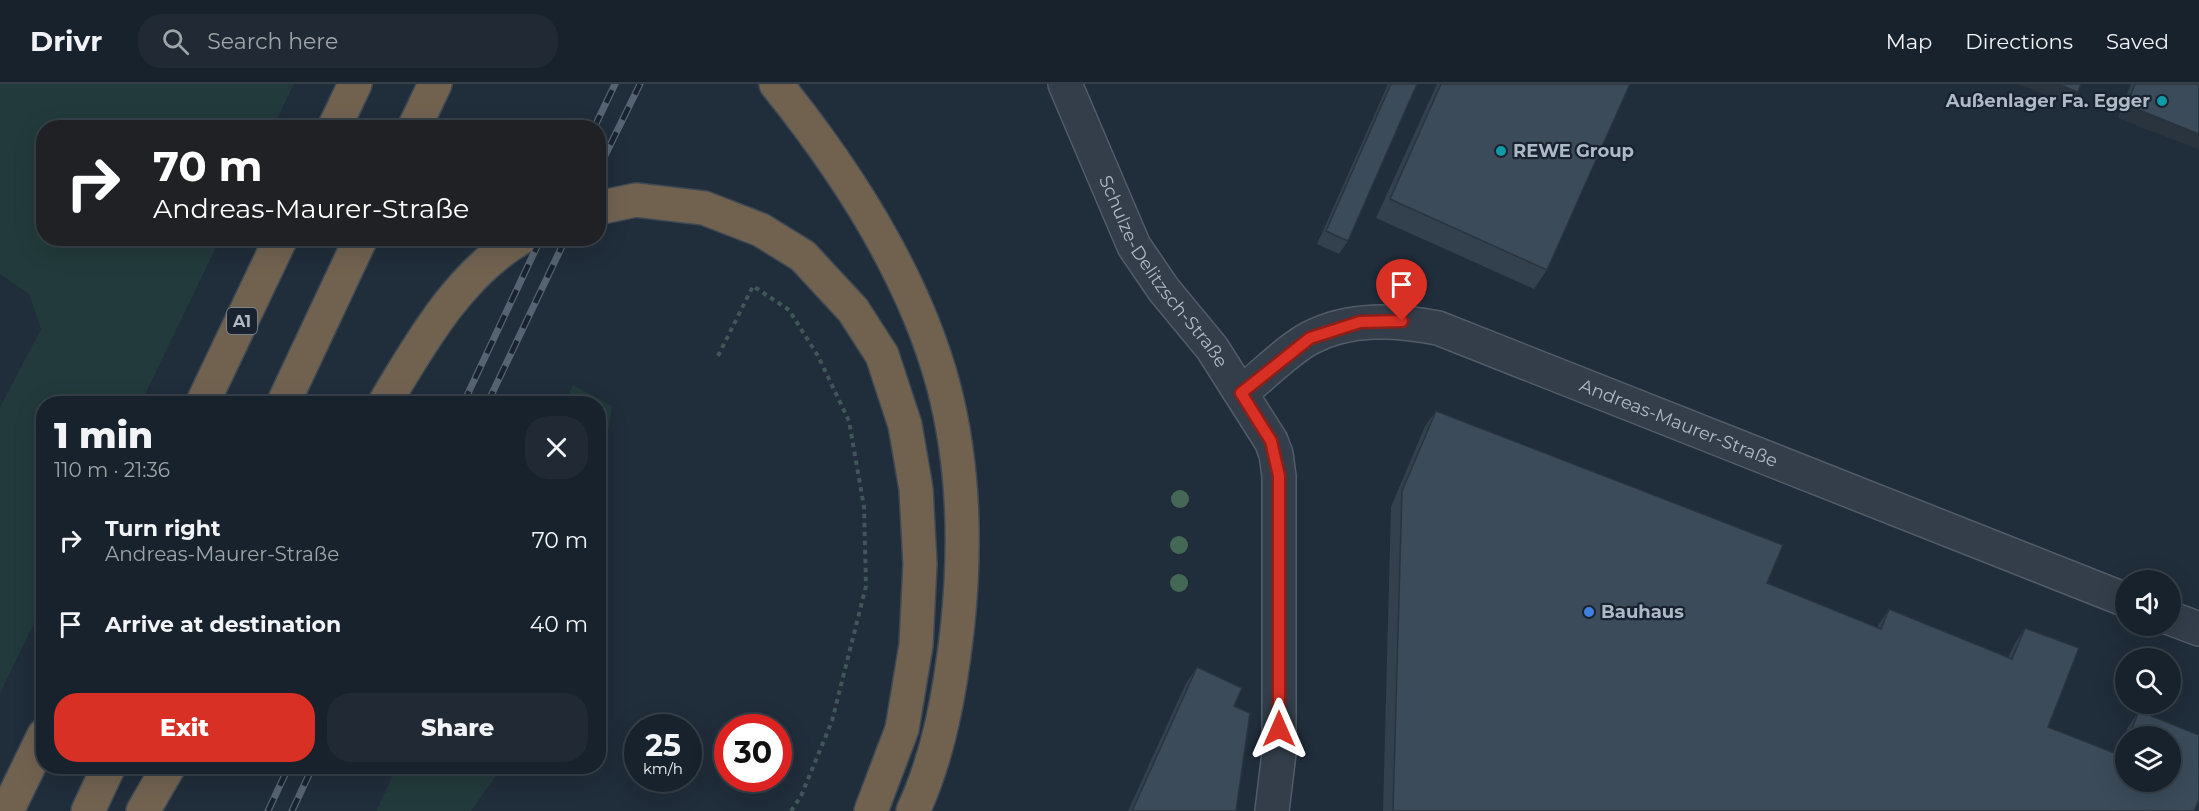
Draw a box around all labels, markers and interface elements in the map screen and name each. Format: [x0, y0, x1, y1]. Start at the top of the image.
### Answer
search box [138, 14, 558, 68]
text: Drivr [30, 24, 102, 58]
icon: search [159, 25, 192, 58]
text: Search here [207, 28, 338, 55]
text: Map [1886, 29, 1932, 54]
text: Directions [1965, 29, 2073, 54]
text: Saved [2106, 29, 2169, 54]
place label: Außenlager Fa. Egger [1945, 90, 2150, 112]
marker: Außenlager Fa. Egger [2155, 94, 2169, 108]
text: 70 m [153, 140, 263, 192]
place label: REWE Group [1513, 140, 1634, 162]
icon: right [54, 144, 132, 222]
marker: REWE Group [1494, 144, 1508, 158]
street label: Schulze-Delitzsch-Straße [1094, 172, 1233, 372]
text: Andreas-Maurer-Straße [153, 192, 469, 225]
pin [1376, 259, 1427, 321]
icon: arrive [1385, 268, 1418, 301]
road number: A1 [227, 308, 257, 334]
street label: Andreas-Maurer-Straße [1576, 374, 1781, 472]
text: 1 min [54, 413, 153, 457]
button: close [525, 416, 588, 479]
text: 110 m · 21:36 [54, 458, 170, 482]
text: Turn right [105, 515, 220, 542]
icon: right [54, 524, 87, 557]
text: 70 m [532, 527, 588, 554]
text: Andreas-Maurer-Straße [105, 542, 339, 566]
map controls [2115, 570, 2181, 792]
button: sound [2115, 570, 2181, 636]
place label: Bauhaus [1601, 601, 1684, 623]
marker: Bauhaus [1582, 605, 1596, 619]
icon: arrive [54, 608, 87, 641]
text: Arrive at destination [105, 611, 341, 638]
text: 40 m [530, 611, 588, 638]
button: search [2115, 648, 2181, 714]
button: Exit [54, 693, 315, 762]
button: Share [327, 693, 588, 762]
position arrow [1247, 697, 1311, 761]
speed limit sign: 30 [714, 714, 792, 792]
button: layers [2115, 726, 2181, 792]
text: 25 [645, 727, 681, 764]
text: km/h [643, 759, 683, 778]

